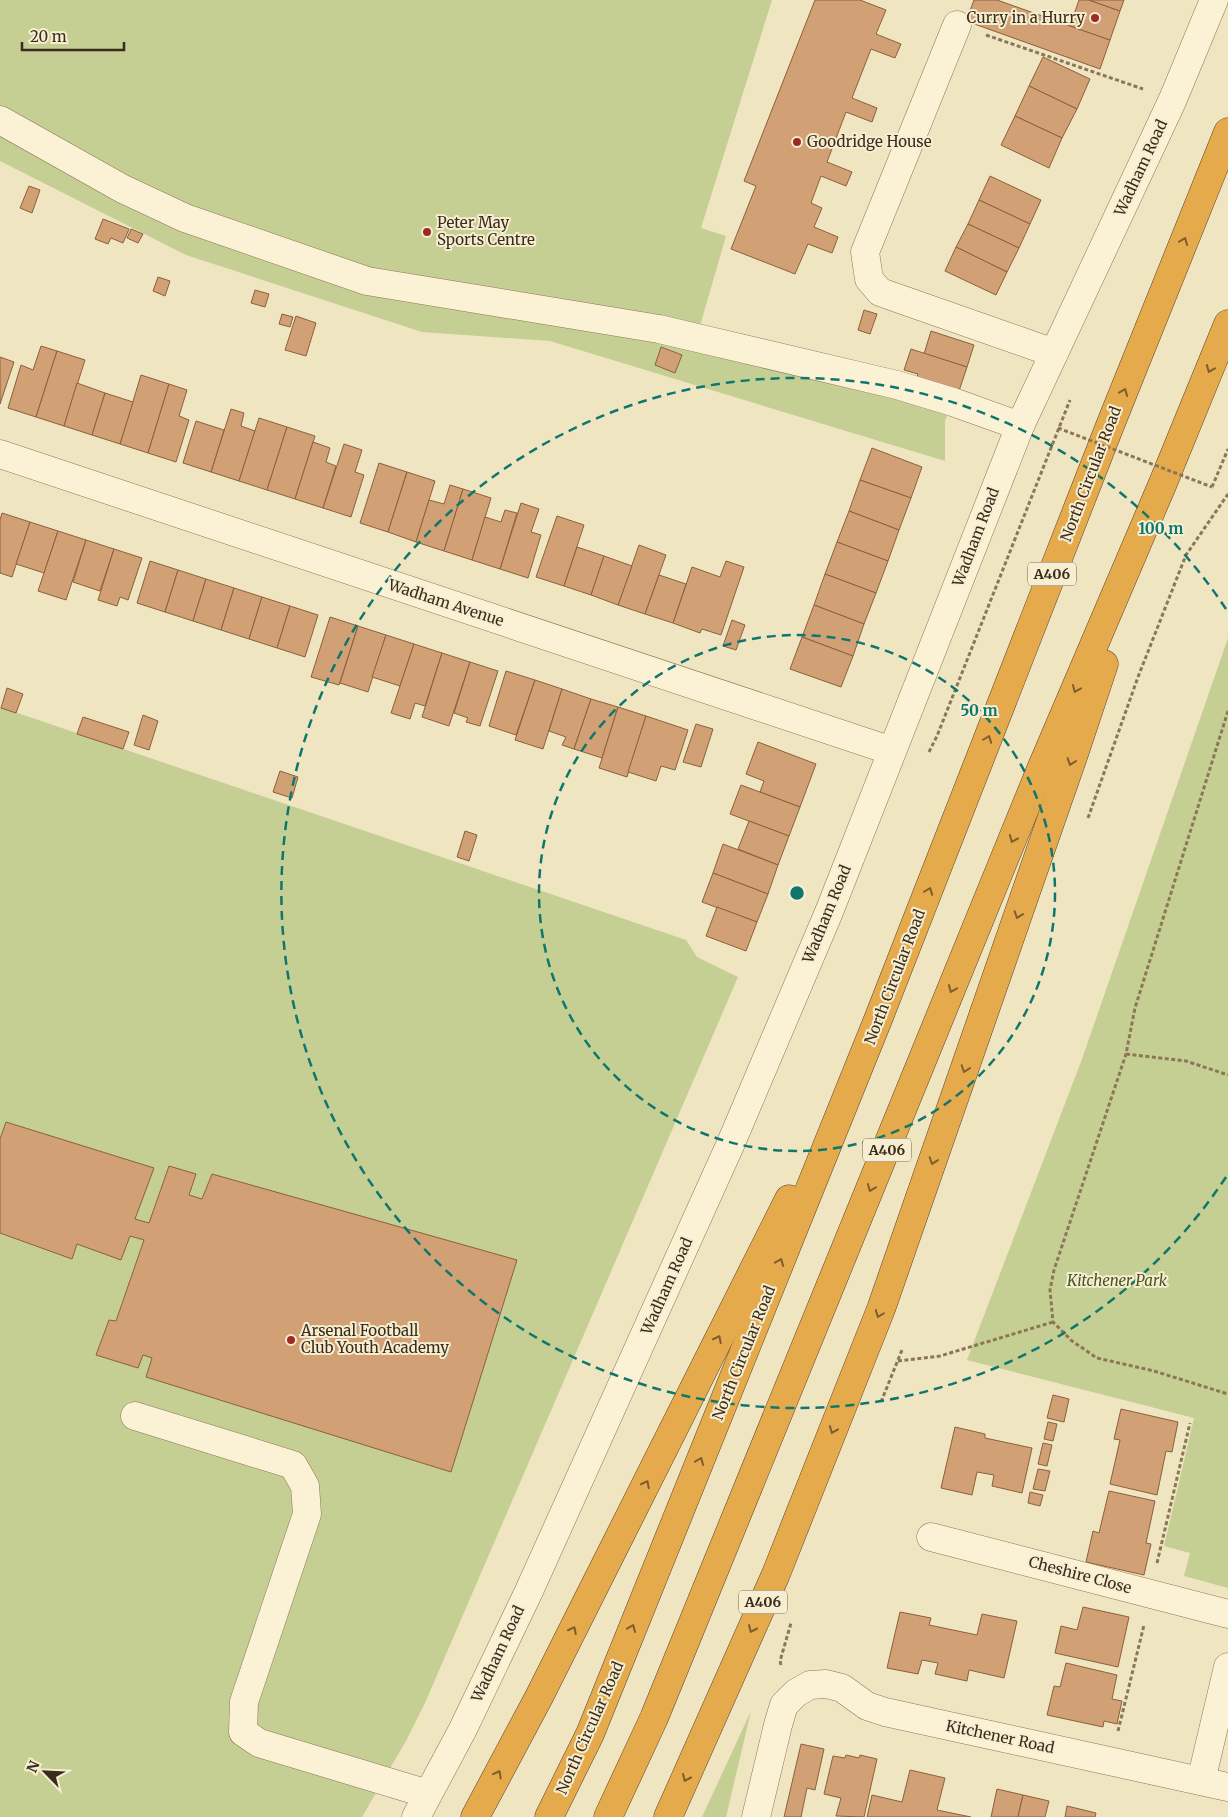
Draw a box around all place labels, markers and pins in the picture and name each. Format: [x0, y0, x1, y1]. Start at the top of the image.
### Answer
place label: Curry in a Hurry [967, 8, 1085, 27]
marker: Curry in a Hurry [1089, 12, 1101, 24]
place label: Goodridge House [807, 132, 932, 151]
marker: Goodridge House [791, 136, 803, 148]
place label: Peter May Sports Centre [437, 213, 535, 249]
marker: Peter May Sports Centre [421, 226, 433, 238]
centre of rings [788, 884, 806, 902]
place label: Arsenal Football Club Youth Academy [300, 1321, 449, 1357]
marker: Arsenal Football Club Youth Academy [285, 1334, 297, 1346]

